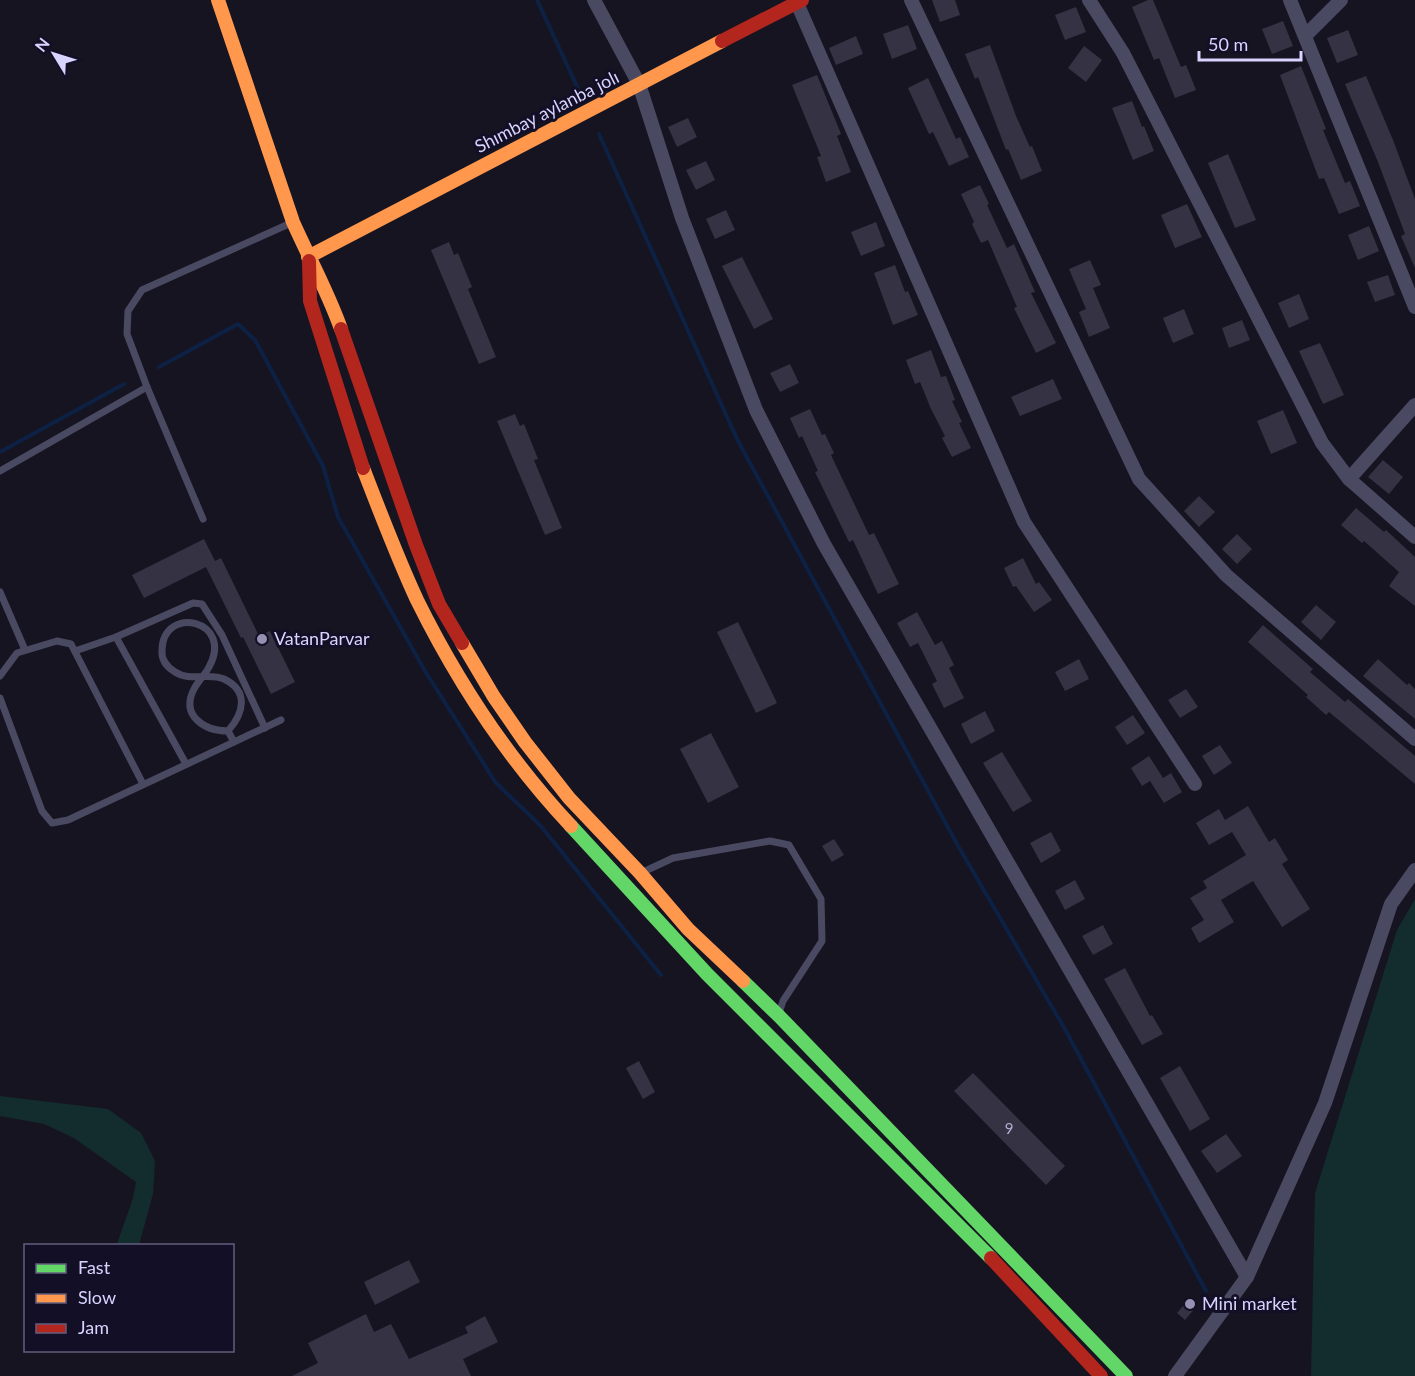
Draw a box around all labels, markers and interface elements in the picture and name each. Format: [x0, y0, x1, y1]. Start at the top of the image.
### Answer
north arrow [24, 24, 84, 84]
scale bar [1199, 24, 1301, 62]
text: 50 m [1208, 33, 1248, 55]
text: N [31, 34, 53, 55]
street label: Shımbay aylanba jolı [471, 65, 622, 157]
place label: VatanParvar [274, 627, 370, 649]
marker: VatanParvar [255, 632, 269, 646]
house number: 9 [1005, 1119, 1013, 1137]
legend [24, 1244, 234, 1352]
text: Fast [78, 1256, 111, 1278]
text: Slow [78, 1286, 116, 1308]
place label: Mini market [1202, 1292, 1297, 1314]
marker: Mini market [1183, 1297, 1197, 1311]
text: Jam [78, 1316, 109, 1338]

